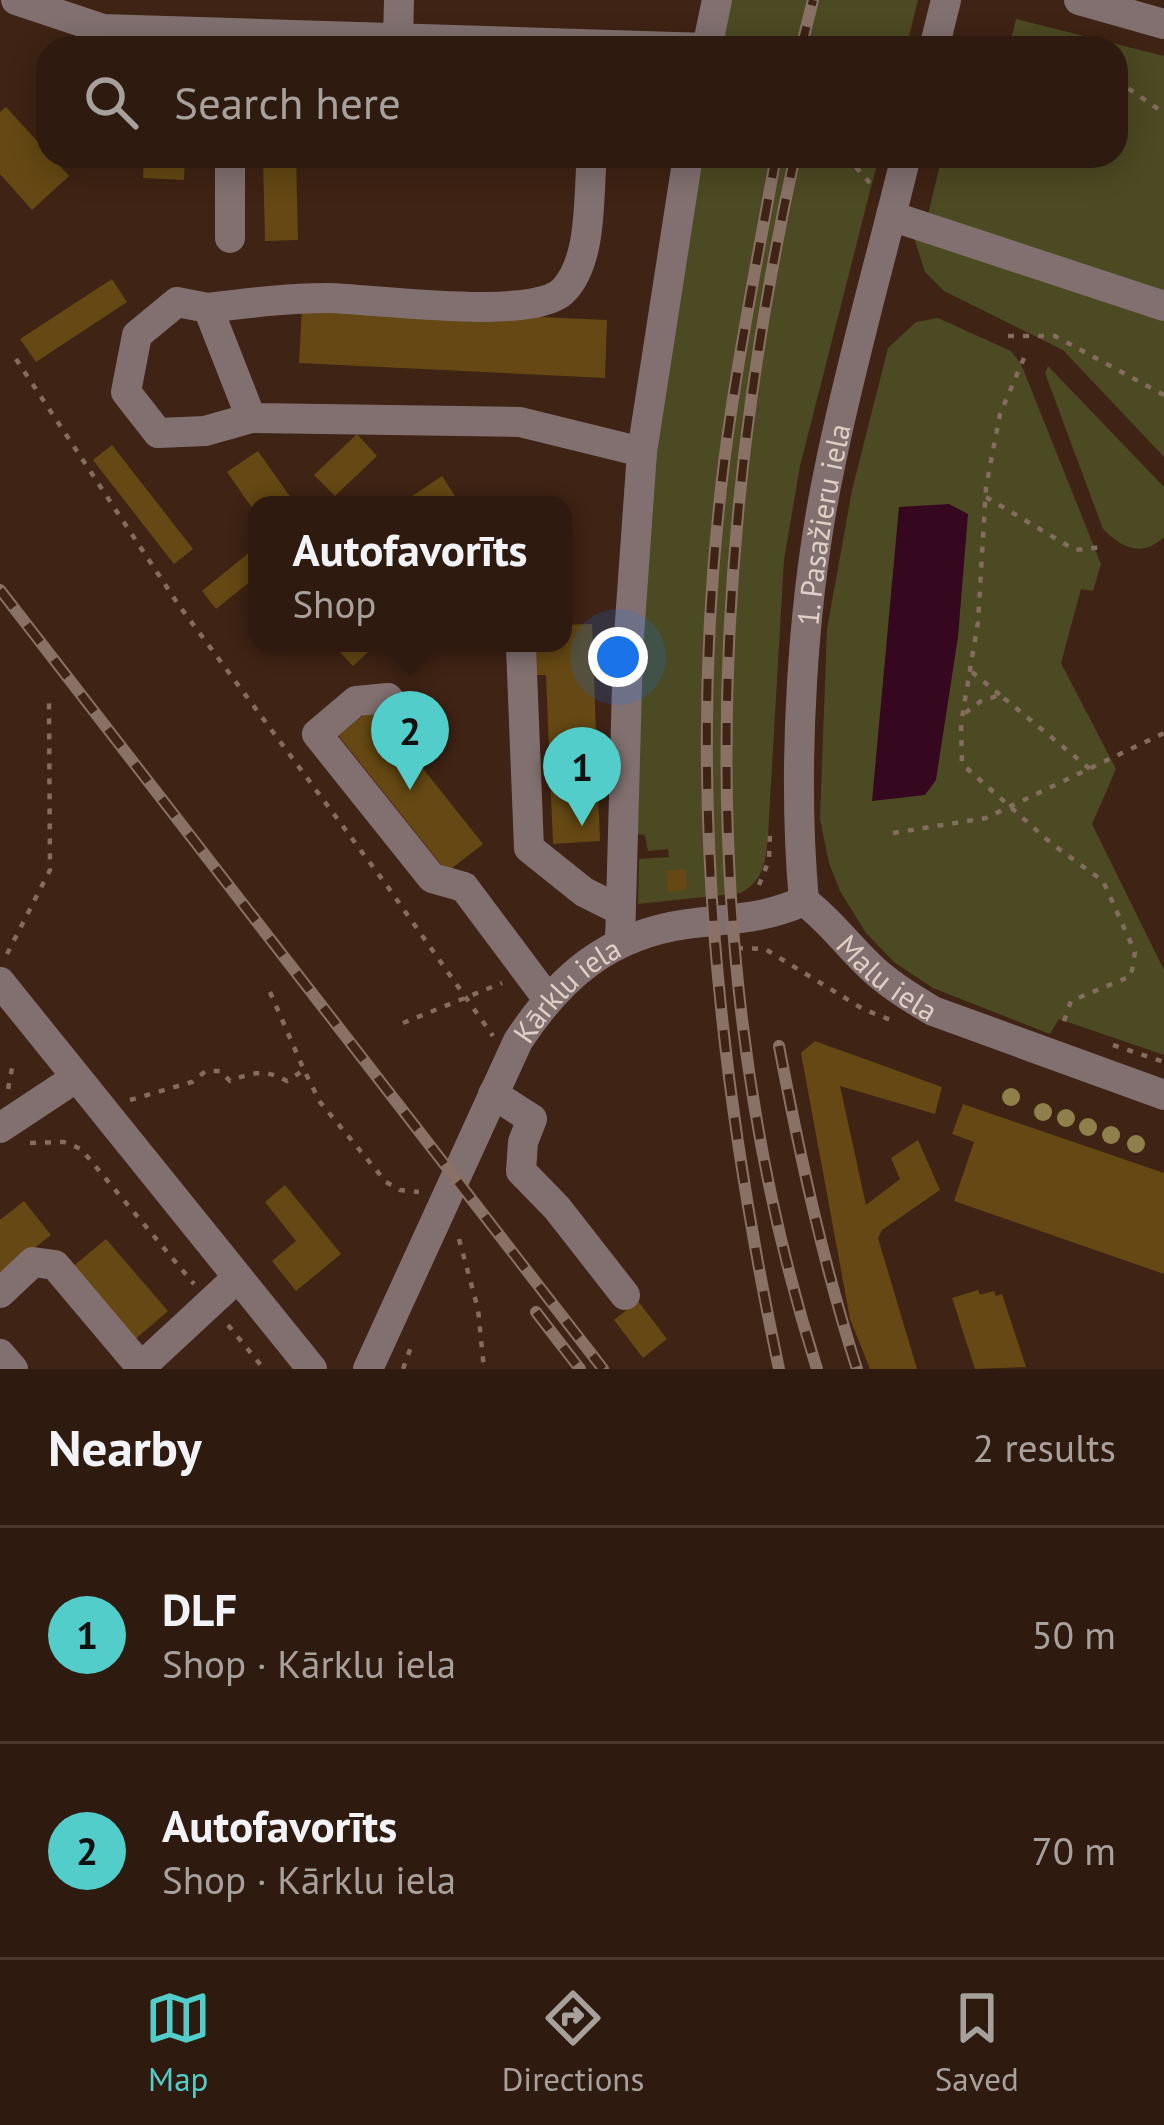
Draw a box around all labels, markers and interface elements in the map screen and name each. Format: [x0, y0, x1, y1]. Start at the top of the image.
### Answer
search box [36, 36, 1128, 168]
icon: search [78, 69, 144, 135]
text: Search here [174, 73, 401, 131]
street label: 1. Pasažieru iela [787, 420, 858, 628]
popup [248, 496, 572, 652]
text: Autofavorīts [292, 520, 528, 578]
text: Shop [292, 578, 376, 629]
your location [588, 627, 648, 687]
pin: 2 [371, 691, 449, 790]
pin: 1 [543, 727, 621, 826]
street label: Malu iela [829, 925, 945, 1029]
street label: Kārklu iela [503, 928, 627, 1050]
text: Nearby [48, 1414, 202, 1480]
text: 2 results [973, 1422, 1116, 1473]
text: DLF [162, 1580, 237, 1638]
text: 1 [76, 1609, 98, 1660]
text: 50 m [1031, 1609, 1116, 1660]
text: Shop · Kārklu iela [162, 1638, 456, 1689]
text: Autofavorīts [162, 1796, 397, 1854]
text: 2 [76, 1825, 98, 1876]
text: 70 m [1031, 1825, 1116, 1876]
text: Shop · Kārklu iela [162, 1854, 456, 1905]
tab: Map [145, 1985, 211, 2100]
tab: Directions [502, 1985, 644, 2100]
tab: Saved [935, 1985, 1019, 2100]

